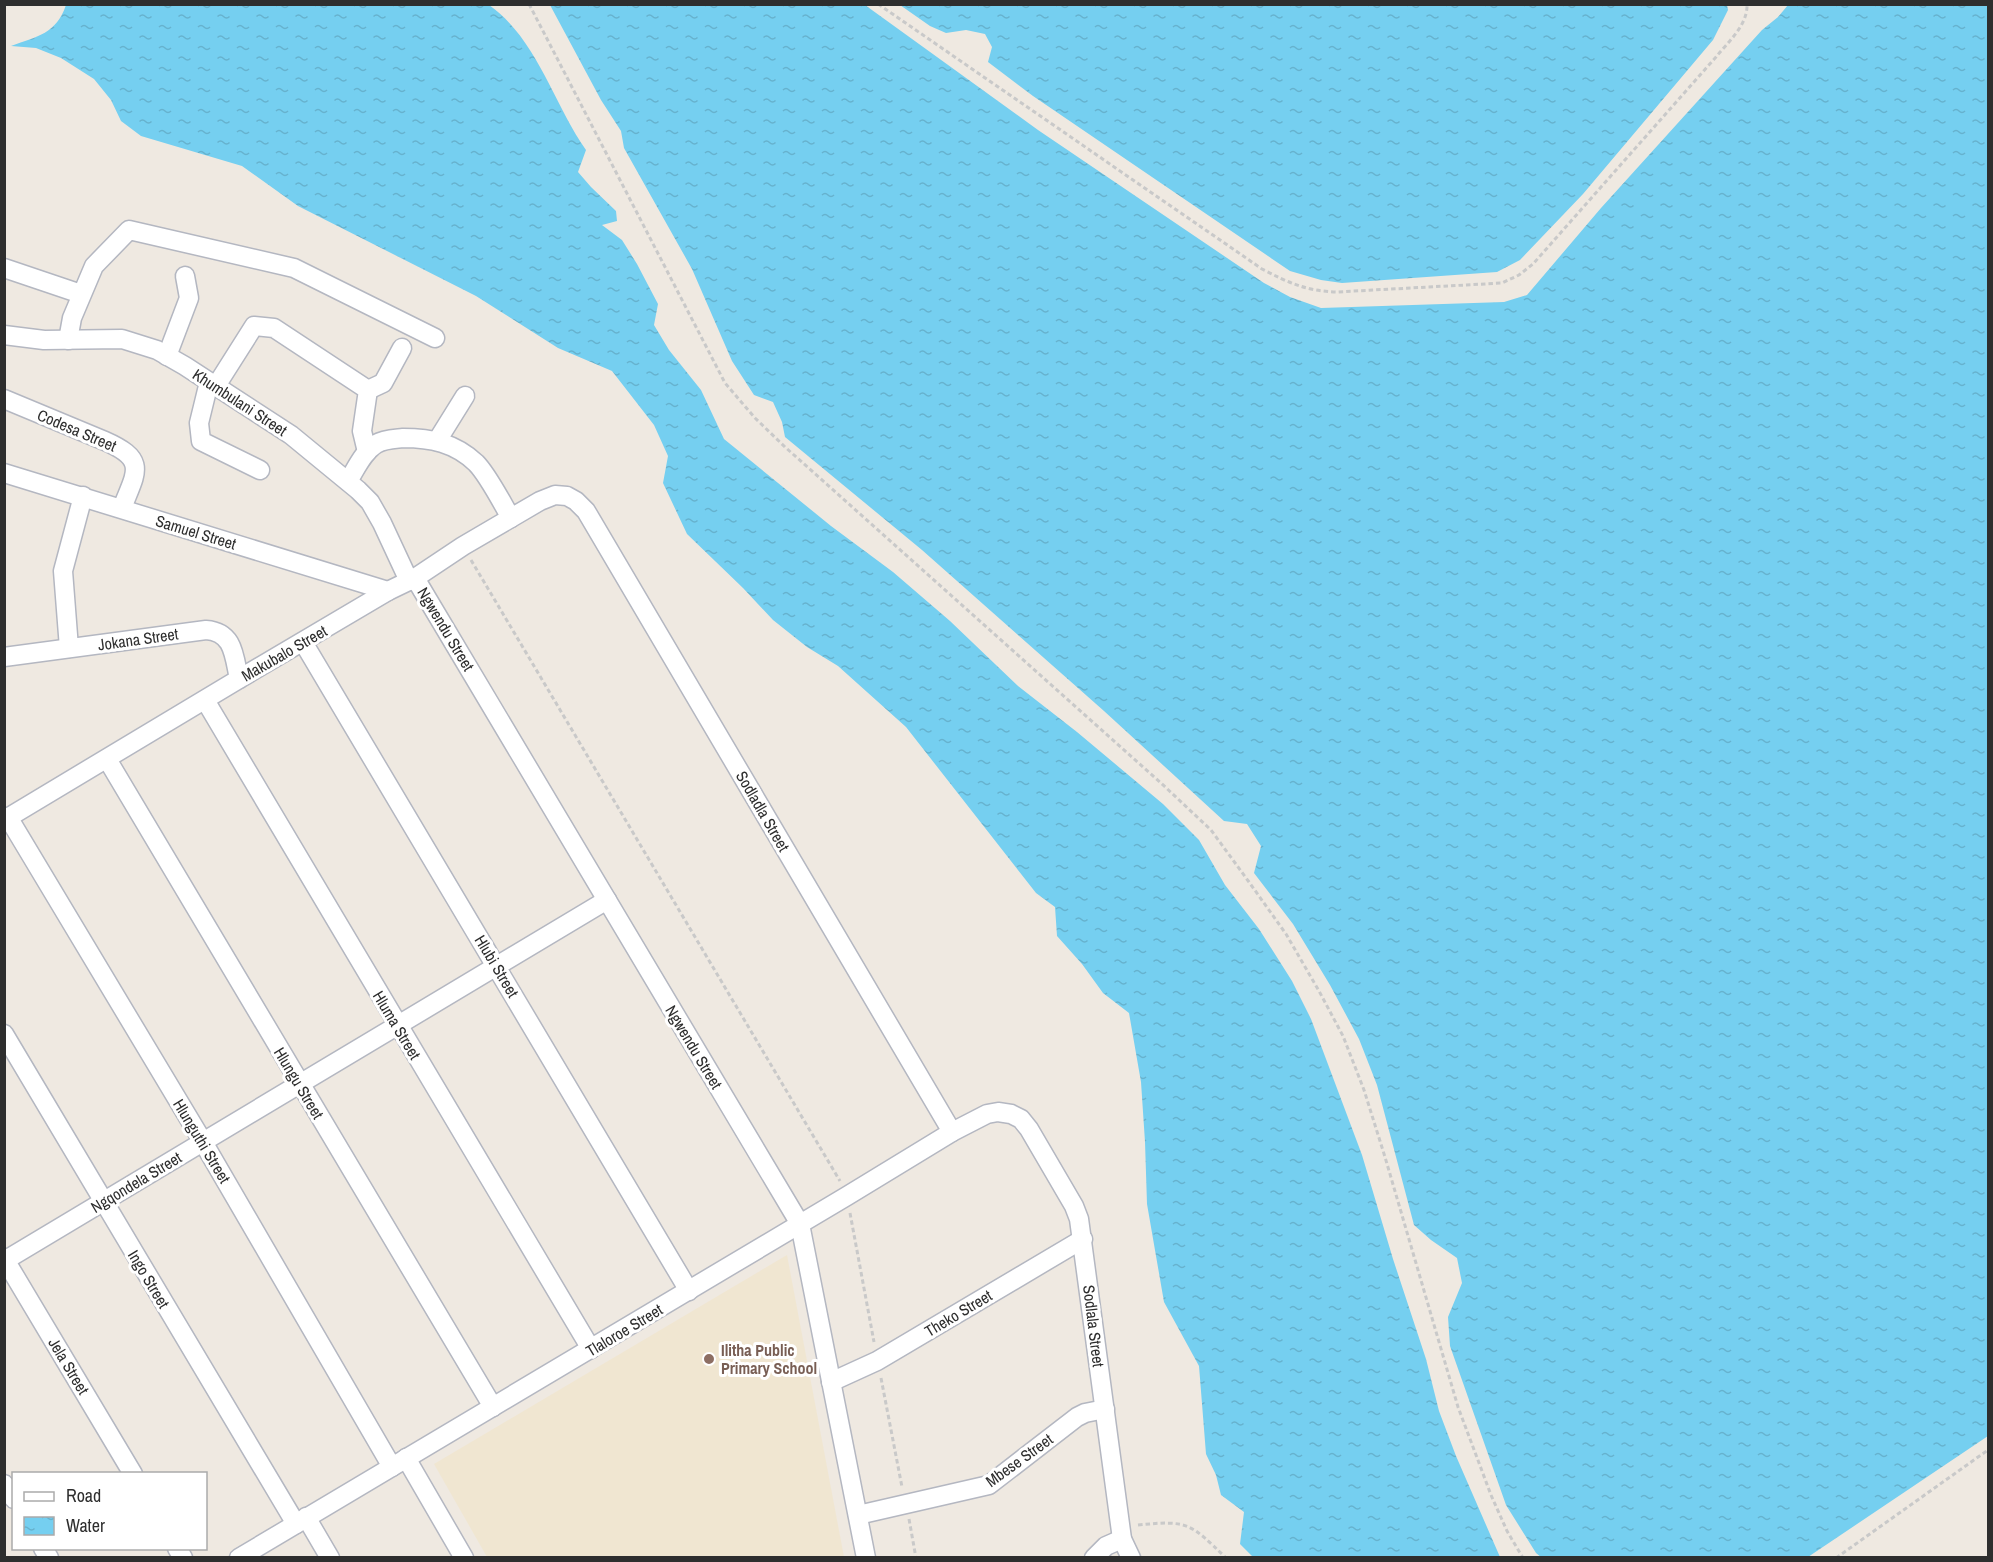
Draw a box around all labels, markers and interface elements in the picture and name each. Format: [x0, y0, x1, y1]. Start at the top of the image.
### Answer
street label: Khumbulani Street [188, 363, 292, 441]
street label: Codesa Street [34, 403, 120, 457]
street label: Samuel Street [153, 509, 239, 555]
street label: Ngwendu Street [412, 583, 480, 675]
street label: Makubalo Street [237, 619, 331, 686]
street label: Jokana Street [96, 622, 180, 656]
street label: Sodladla Street [731, 767, 795, 856]
street label: Hlubi Street [470, 931, 524, 1002]
street label: Hluma Street [368, 987, 426, 1064]
street label: Ngwendu Street [660, 1001, 728, 1093]
street label: Hlungu Street [269, 1043, 329, 1123]
street label: Hlunguthi Street [168, 1095, 236, 1188]
street label: Ngqondela Street [87, 1146, 186, 1218]
street label: Ingo Street [123, 1246, 175, 1312]
street label: Theko Street [920, 1284, 996, 1342]
street label: Sodlala Street [1078, 1284, 1110, 1369]
street label: Tlaloroe Street [581, 1298, 667, 1362]
street label: Jela Street [43, 1333, 95, 1399]
place label: Ilitha Public Primary School [721, 1339, 817, 1379]
marker: Ilitha Public Primary School [702, 1352, 716, 1366]
street label: Mbese Street [981, 1428, 1057, 1492]
legend [12, 1472, 207, 1550]
text: Road [66, 1483, 101, 1508]
text: Water [66, 1513, 105, 1538]

